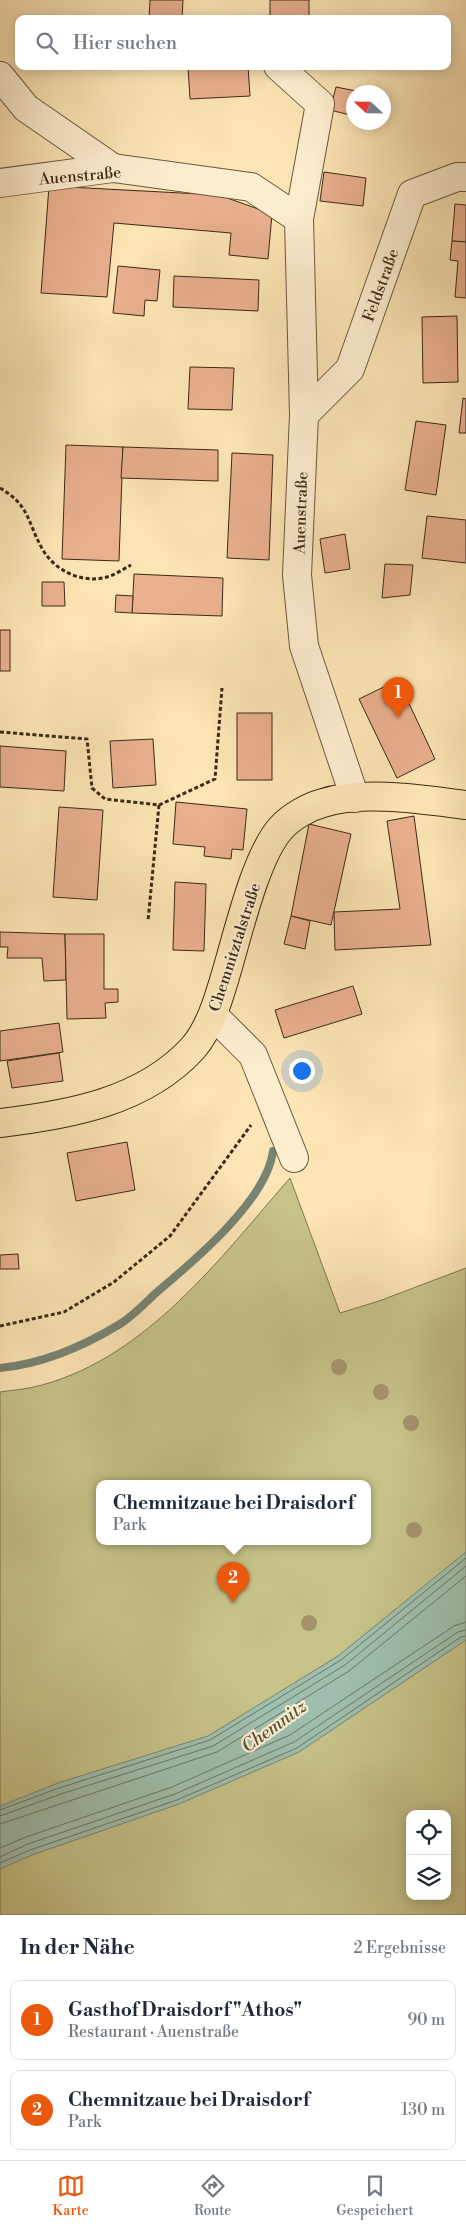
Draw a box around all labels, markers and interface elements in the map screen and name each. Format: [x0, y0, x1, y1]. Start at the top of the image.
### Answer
search box [15, 15, 451, 70]
icon: search [33, 29, 61, 57]
text: Hier suchen [73, 31, 177, 55]
north arrow [346, 85, 391, 130]
street label: Auenstraße [37, 162, 122, 190]
street label: Feldstraße [359, 246, 403, 325]
street label: Auenstraße [290, 472, 312, 556]
pin: 1 [382, 677, 414, 718]
street label: Chemnitztalstraße [205, 880, 265, 1014]
your location [289, 1058, 315, 1084]
popup [96, 1480, 371, 1545]
text: Chemnitzaue bei Draisdorf [113, 1491, 354, 1515]
text: Park [113, 1515, 146, 1535]
pin: 2 [217, 1562, 249, 1603]
water label: Chemnitz [237, 1695, 312, 1758]
map controls [406, 1810, 451, 1900]
button: locate [406, 1810, 451, 1855]
button: layers [406, 1855, 451, 1900]
text: In der Nähe [20, 1935, 135, 1961]
text: 2 Ergebnisse [354, 1938, 446, 1958]
text: Gasthof Draisdorf "Athos" [68, 1998, 302, 2022]
text: 1 [33, 2010, 41, 2030]
text: 90 m [407, 2010, 445, 2030]
text: Restaurant · Auenstraße [68, 2022, 239, 2042]
text: Chemnitzaue bei Draisdorf [68, 2088, 310, 2112]
text: 2 [32, 2100, 42, 2120]
text: 130 m [401, 2100, 445, 2120]
text: Park [68, 2112, 101, 2132]
tab: Karte [53, 2172, 89, 2220]
tab: Route [194, 2172, 231, 2220]
tab: Gespeichert [336, 2172, 413, 2220]

